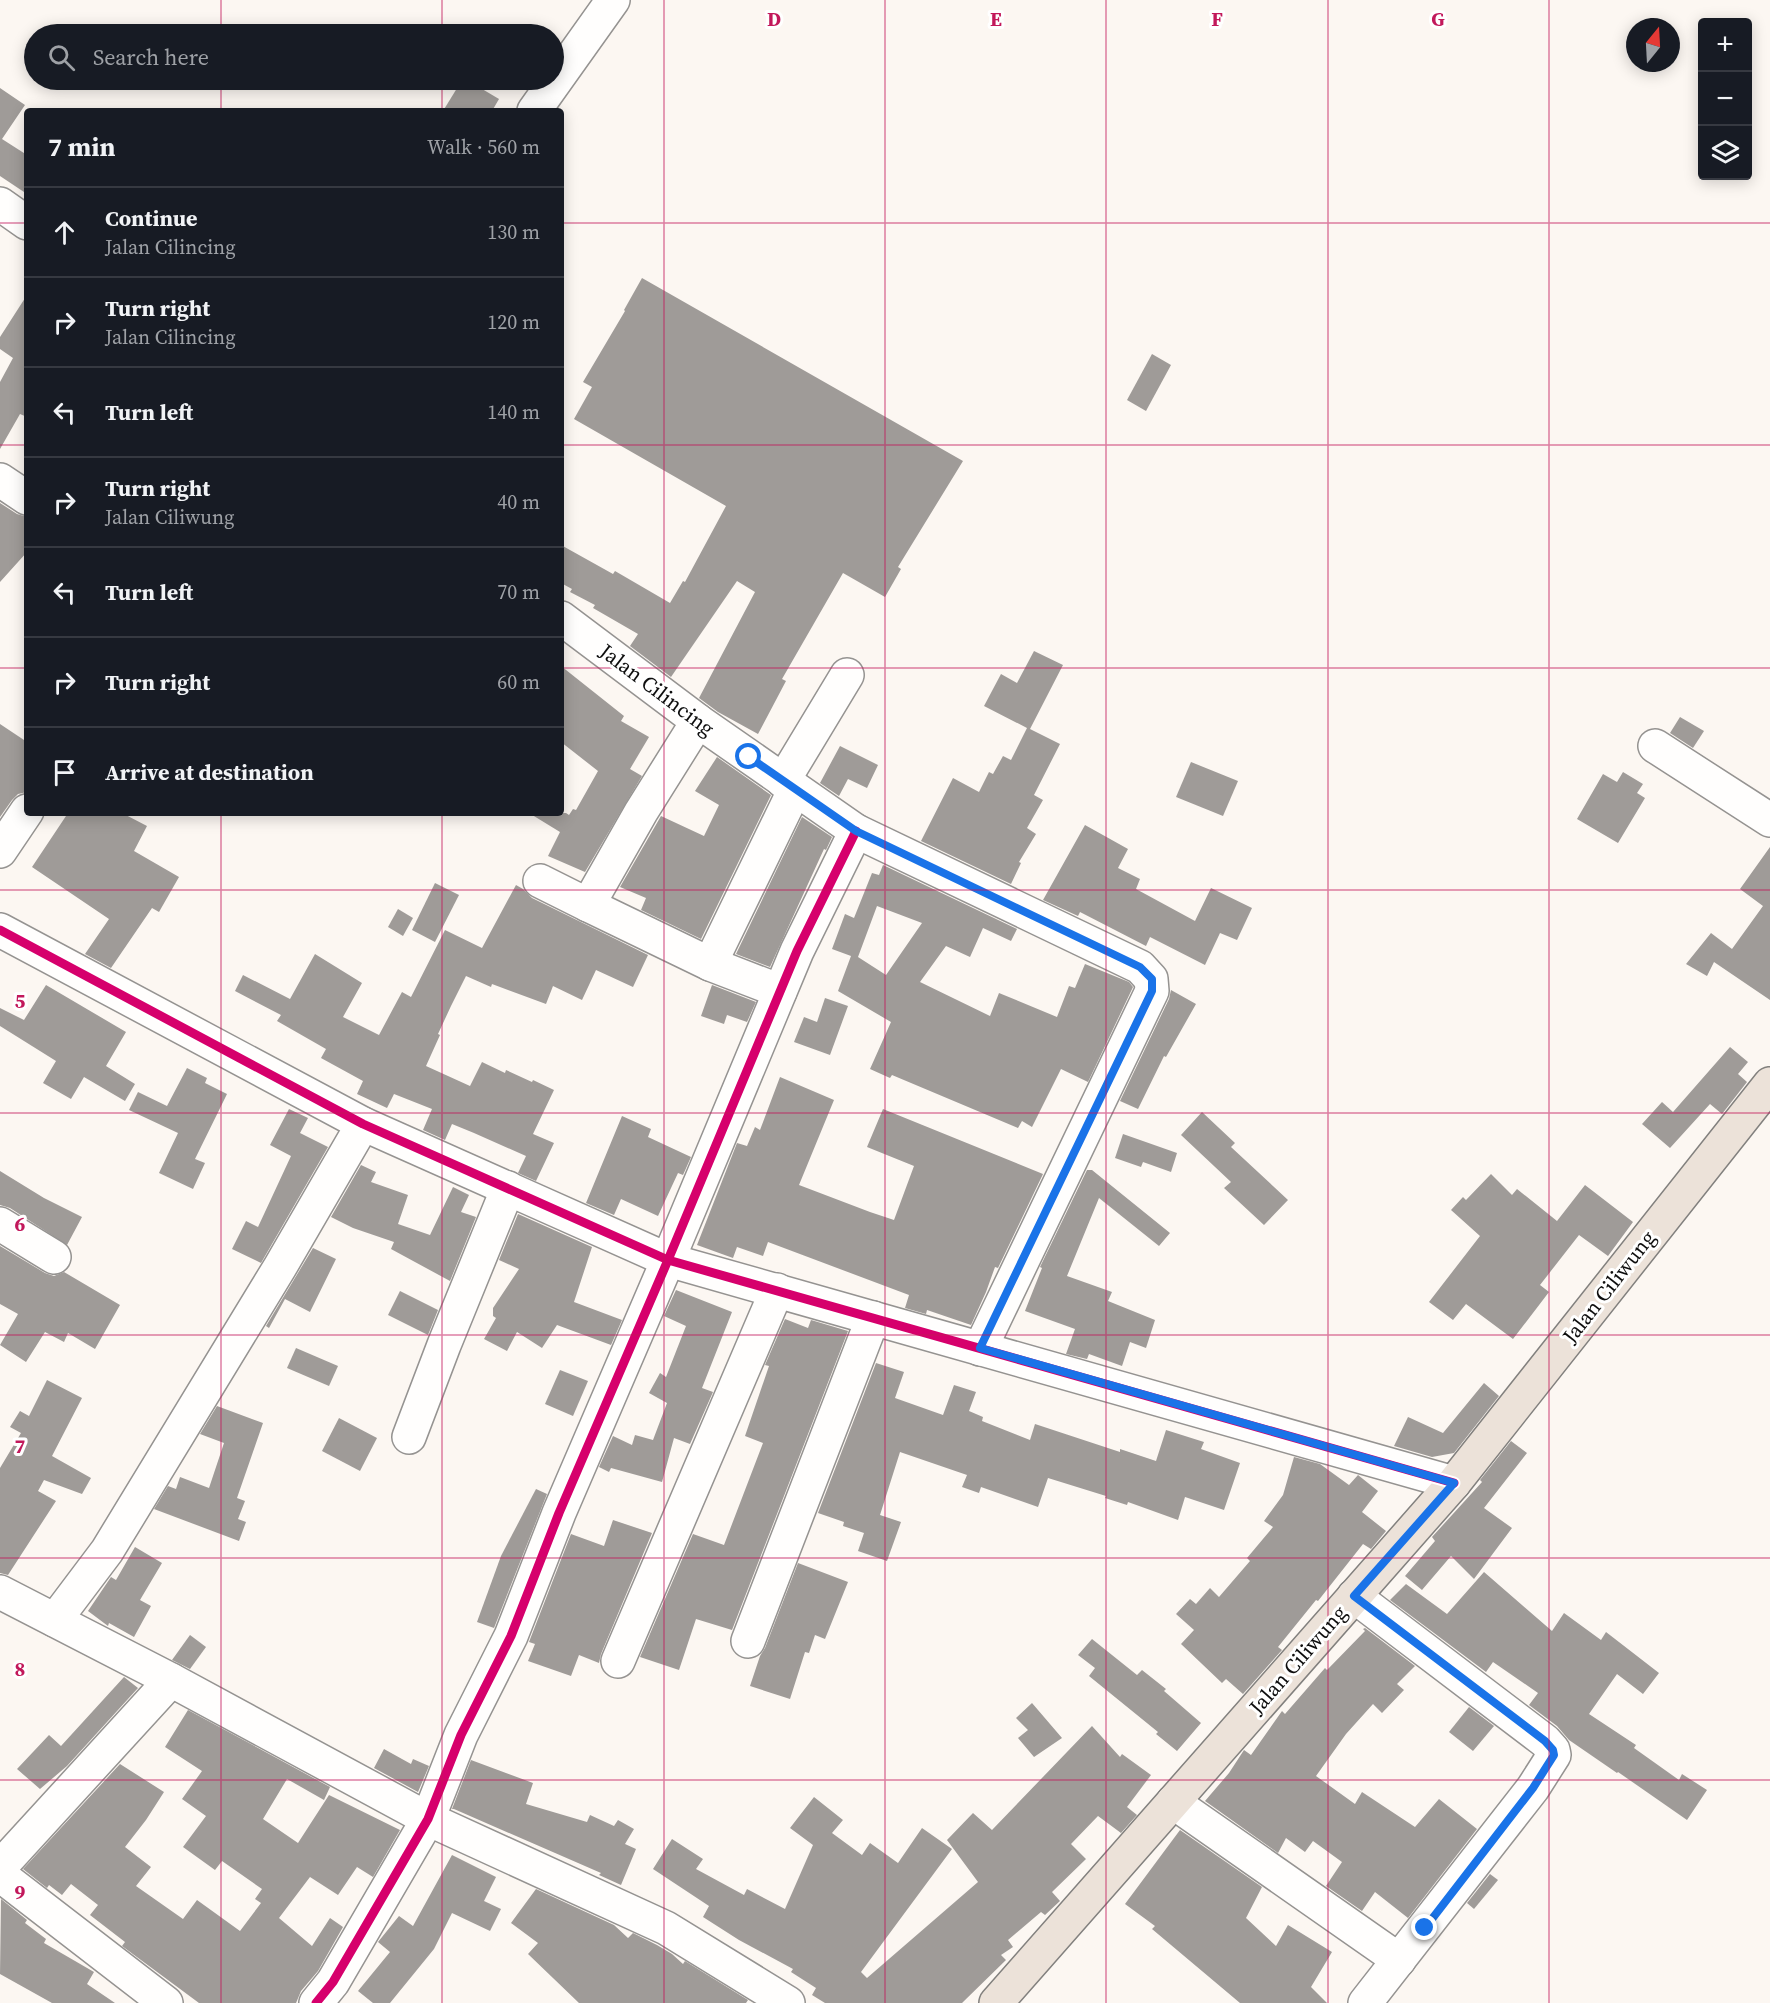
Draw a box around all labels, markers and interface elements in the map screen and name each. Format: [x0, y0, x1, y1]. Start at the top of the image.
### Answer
text: D [767, 5, 781, 33]
text: E [990, 5, 1002, 33]
text: F [1211, 5, 1223, 33]
text: G [1431, 5, 1445, 33]
north arrow [1626, 18, 1680, 72]
map controls [1698, 18, 1752, 180]
button: + [1698, 18, 1752, 72]
search box [24, 24, 564, 90]
icon: search [45, 41, 78, 74]
text: Search here [93, 42, 209, 72]
button: − [1698, 72, 1752, 126]
button: layers [1698, 126, 1752, 180]
text: 7 min [48, 129, 115, 165]
text: Walk · 560 m [427, 133, 540, 161]
text: Continue [105, 203, 198, 233]
icon: ahead [48, 216, 81, 249]
text: 130 m [487, 218, 540, 246]
text: Jalan Cilincing [105, 233, 236, 261]
text: Turn right [105, 293, 210, 323]
icon: right [48, 306, 81, 339]
text: 120 m [487, 308, 540, 336]
text: Jalan Cilincing [105, 323, 236, 351]
icon: left [48, 396, 81, 429]
text: Turn left [105, 397, 193, 427]
text: 140 m [487, 398, 540, 426]
text: Turn right [105, 473, 210, 503]
icon: right [48, 486, 81, 519]
text: 40 m [497, 488, 540, 516]
text: Jalan Ciliwung [105, 503, 234, 531]
icon: left [48, 576, 81, 609]
text: Turn left [105, 577, 193, 607]
text: 70 m [497, 578, 540, 606]
street label: Jalan Cilincing [593, 636, 721, 743]
icon: right [48, 666, 81, 699]
text: Turn right [105, 667, 210, 697]
text: 60 m [497, 668, 540, 696]
route start [735, 743, 761, 769]
icon: arrive [48, 756, 81, 789]
text: Arrive at destination [105, 757, 314, 787]
text: 5 [15, 987, 26, 1015]
text: 6 [15, 1210, 26, 1238]
street label: Jalan Ciliwung [1555, 1224, 1662, 1350]
text: 7 [15, 1432, 26, 1460]
street label: Jalan Ciliwung [1241, 1599, 1353, 1721]
text: 8 [15, 1655, 25, 1683]
text: 9 [15, 1878, 26, 1906]
route end [1411, 1914, 1437, 1940]

